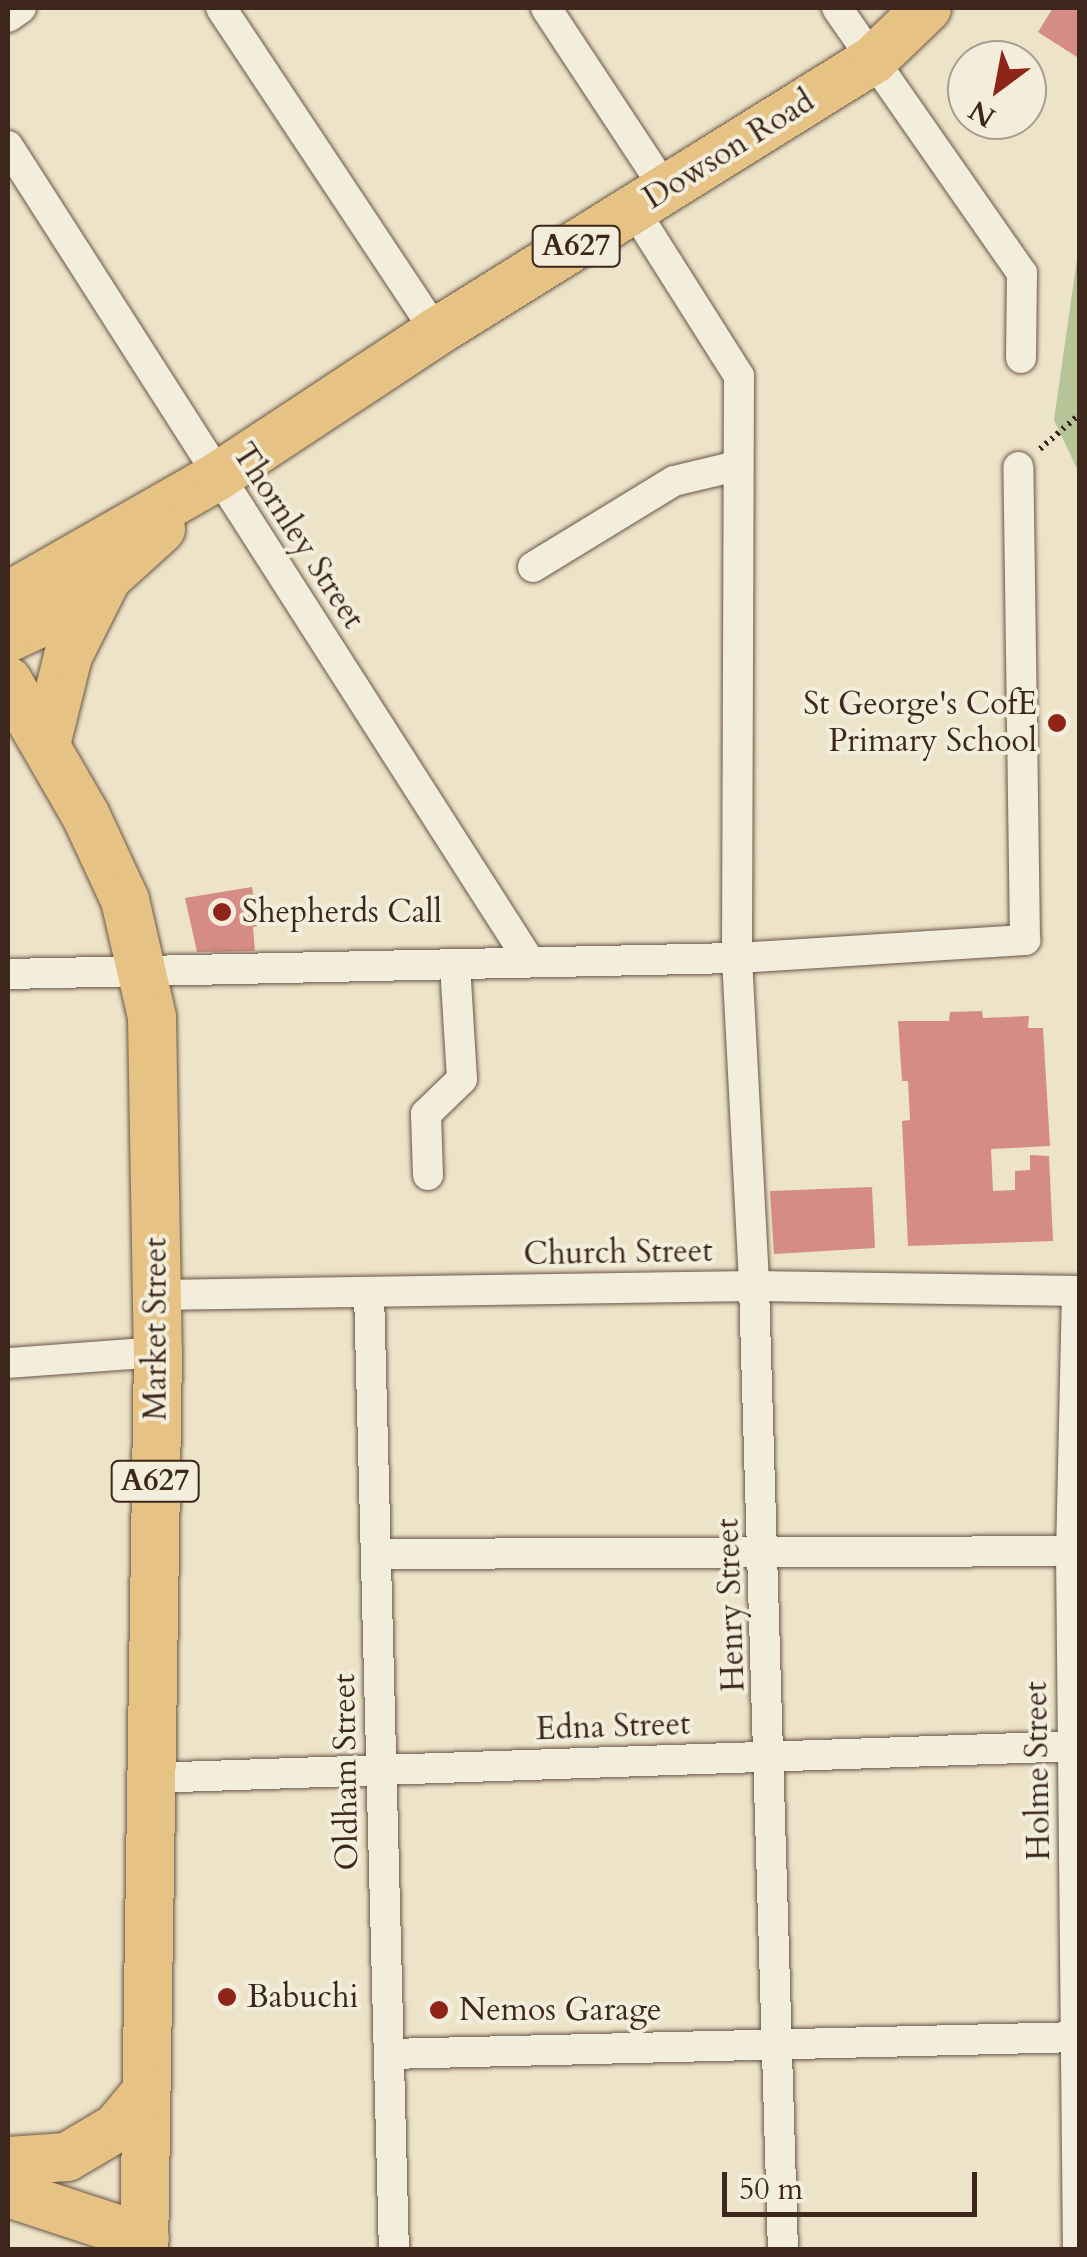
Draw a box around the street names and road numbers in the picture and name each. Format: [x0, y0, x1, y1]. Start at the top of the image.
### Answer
street label: Dowson Road [637, 82, 821, 218]
road number: A627 [531, 221, 621, 271]
street label: Thornley Street [224, 436, 372, 636]
street label: Church Street [523, 1232, 713, 1274]
street label: Market Street [137, 1238, 175, 1420]
road number: A627 [110, 1456, 200, 1506]
street label: Henry Street [709, 1518, 753, 1692]
street label: Oldham Street [325, 1673, 367, 1871]
street label: Holme Street [1017, 1681, 1059, 1861]
street label: Edna Street [535, 1705, 691, 1749]

